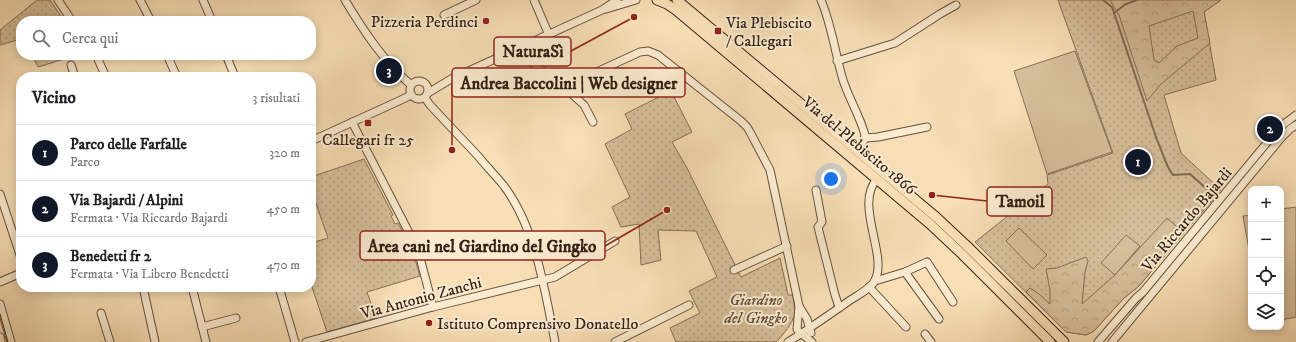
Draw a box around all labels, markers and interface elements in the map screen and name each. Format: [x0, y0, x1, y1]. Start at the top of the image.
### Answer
place label: Pizzeria Perdinci [371, 12, 478, 32]
place label: Via Plebiscito / Callegari [725, 13, 812, 51]
search box [16, 16, 316, 60]
marker: Pizzeria Perdinci [481, 16, 491, 26]
marker: Via Plebiscito / Callegari [713, 26, 723, 36]
icon: search [30, 27, 52, 49]
text: Cerca qui [62, 29, 118, 48]
callout: NaturaSì [494, 37, 571, 66]
text: NaturaSì [502, 41, 564, 63]
pin: 3 [376, 56, 402, 86]
callout: Andrea Baccolini | Web designer [452, 68, 685, 97]
text: Andrea Baccolini | Web designer [460, 73, 678, 95]
text: Vicino [32, 87, 76, 109]
text: 3 risultati [253, 90, 300, 106]
street label: Via del Plebiscito 1866 [798, 92, 921, 200]
pin: 2 [1257, 114, 1283, 144]
marker: Callegari fr 25 [363, 118, 373, 128]
place label: Callegari fr 25 [322, 130, 414, 150]
text: Parco delle Farfalle [70, 135, 187, 154]
text: 1 [43, 145, 47, 161]
text: 320 m [269, 145, 300, 161]
pin: 1 [1125, 147, 1151, 177]
text: Parco [70, 154, 100, 170]
street label: Via Riccardo Bajardi [1137, 163, 1236, 277]
your location [821, 169, 841, 189]
map controls [1248, 186, 1284, 330]
button: + [1248, 186, 1284, 222]
callout: Tamoil [987, 187, 1052, 216]
text: Via Bajardi / Alpini [70, 191, 183, 210]
text: Tamoil [994, 191, 1045, 213]
text: 2 [42, 201, 48, 217]
text: 450 m [267, 201, 300, 217]
text: Fermata · Via Riccardo Bajardi [70, 210, 227, 226]
button: − [1248, 222, 1284, 258]
callout: Area cani nel Giardino del Gingko [360, 231, 605, 260]
text: Area cani nel Giardino del Gingko [367, 236, 596, 258]
text: Benedetti fr 2 [70, 247, 151, 266]
text: 3 [43, 257, 47, 273]
text: 470 m [267, 257, 300, 273]
button: locate [1248, 258, 1284, 294]
text: Fermata · Via Libero Benedetti [70, 266, 229, 282]
street label: Via Antonio Zanchi [358, 272, 484, 324]
park label: Giardino del Gingko [724, 290, 788, 328]
button: layers [1248, 294, 1284, 330]
place label: Istituto Comprensivo Donatello [437, 314, 638, 334]
marker: Istituto Comprensivo Donatello [424, 318, 434, 328]

